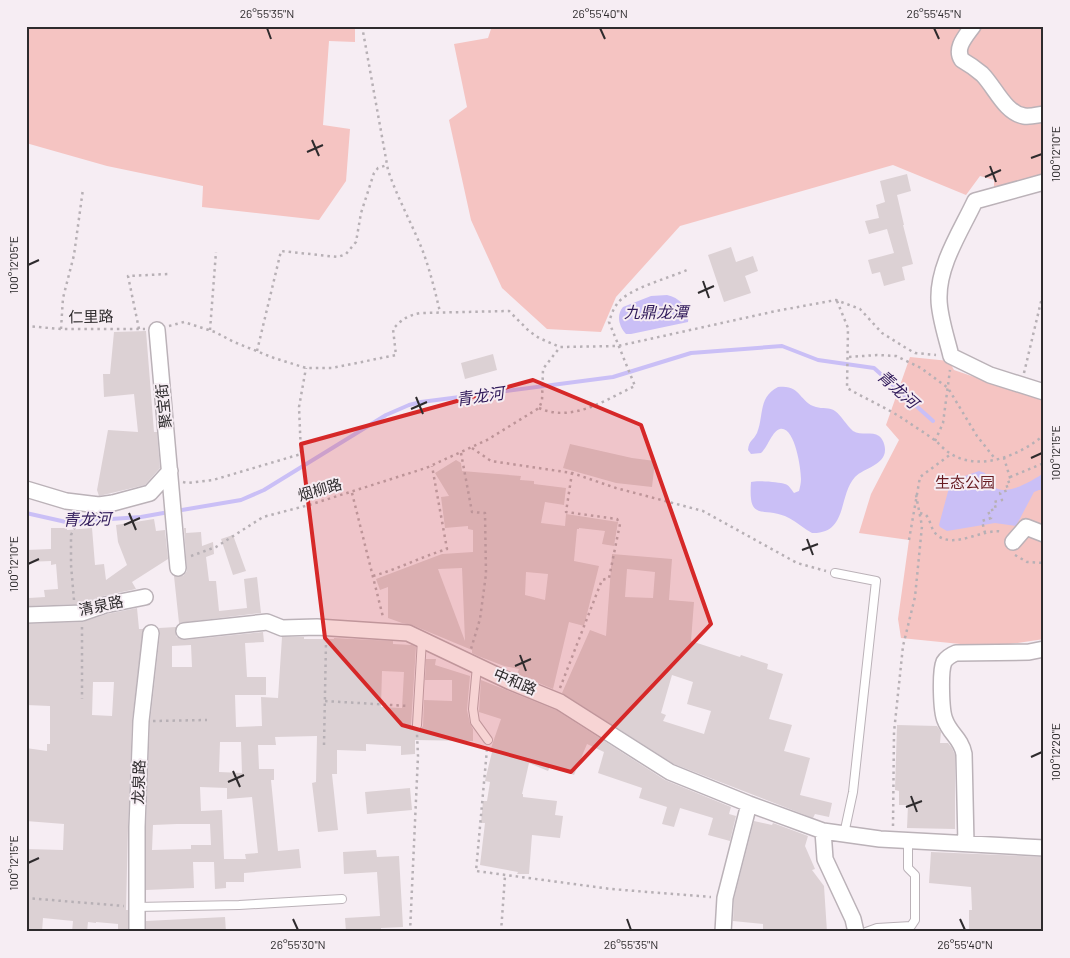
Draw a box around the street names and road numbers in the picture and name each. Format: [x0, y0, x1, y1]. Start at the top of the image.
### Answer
street label: 仁里路 [68, 307, 114, 325]
street label: 聚宝街 [152, 383, 174, 429]
street label: 烟柳路 [296, 474, 344, 504]
street label: 清泉路 [77, 592, 125, 619]
street label: 中和路 [491, 664, 540, 698]
street label: 龙泉路 [128, 759, 148, 805]

